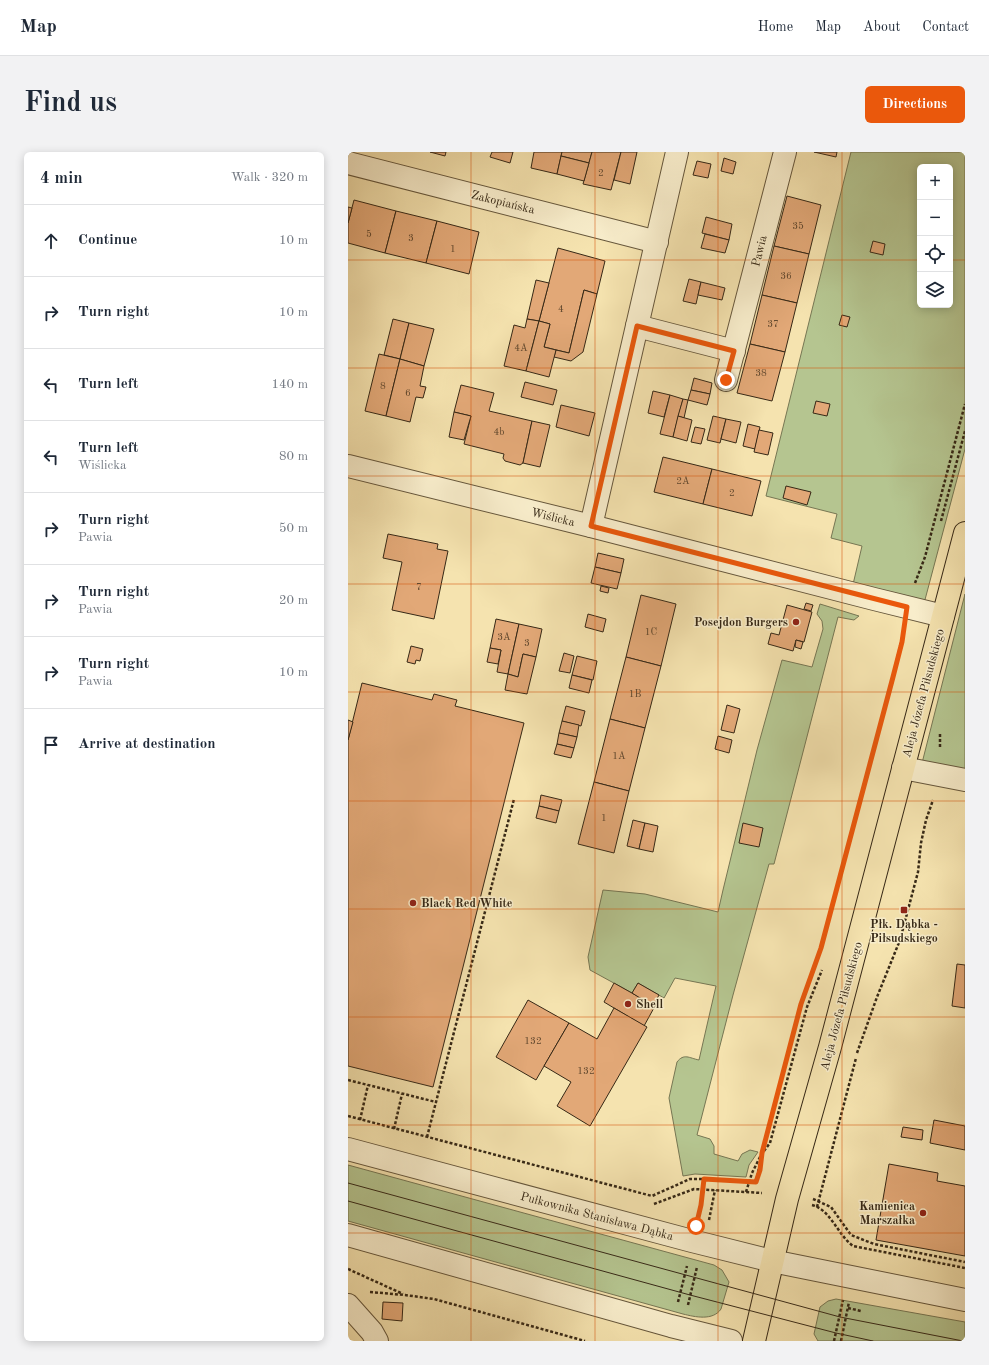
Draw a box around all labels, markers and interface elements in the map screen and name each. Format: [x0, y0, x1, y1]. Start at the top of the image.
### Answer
text: Map [20, 18, 57, 37]
text: Home [758, 20, 793, 34]
text: Map [815, 20, 841, 34]
text: About [863, 20, 900, 34]
text: Contact [922, 20, 969, 34]
button: Directions [865, 86, 965, 123]
text: Find us [24, 90, 117, 118]
map controls [917, 164, 953, 308]
button: + [917, 164, 953, 200]
house number: 2 [598, 168, 604, 178]
text: 4 min [40, 170, 83, 187]
text: Walk · 320 m [231, 171, 308, 184]
street label: Zakopiańska [470, 189, 536, 217]
button: − [917, 200, 953, 236]
house number: 35 [792, 221, 804, 231]
house number: 5 [366, 229, 372, 239]
icon: ahead [40, 230, 62, 252]
text: Continue [78, 233, 137, 248]
house number: 3 [408, 233, 414, 243]
text: 10 m [279, 234, 308, 247]
street label: Pawia [750, 234, 770, 268]
button: locate [917, 236, 953, 272]
house number: 1 [450, 244, 456, 254]
house number: 36 [780, 271, 792, 281]
button: layers [917, 272, 953, 308]
icon: right [40, 302, 62, 324]
house number: 4 [558, 304, 564, 314]
text: Turn right [78, 305, 149, 320]
text: 10 m [279, 306, 308, 319]
house number: 37 [767, 319, 779, 329]
house number: 4A [514, 343, 528, 353]
house number: 38 [755, 368, 767, 378]
route end [717, 371, 735, 389]
icon: left [40, 374, 62, 396]
text: Turn left [78, 377, 138, 392]
text: 140 m [271, 378, 308, 391]
house number: 8 [380, 381, 386, 391]
house number: 6 [405, 388, 411, 398]
house number: 4b [494, 427, 504, 437]
text: Turn left [78, 441, 138, 456]
icon: left [40, 446, 62, 468]
text: 80 m [279, 450, 308, 463]
text: Wiślicka [78, 459, 126, 472]
house number: 2A [676, 476, 690, 486]
house number: 2 [729, 488, 735, 498]
street label: Wiślicka [530, 507, 576, 529]
text: Turn right [78, 513, 149, 528]
icon: right [40, 518, 62, 540]
text: 50 m [279, 522, 308, 535]
text: Pawia [78, 531, 112, 544]
house number: 7 [416, 582, 422, 592]
text: Turn right [78, 585, 149, 600]
icon: right [40, 590, 62, 612]
text: 20 m [279, 594, 308, 607]
text: Pawia [78, 603, 112, 616]
place label: Posejdon Burgers [694, 617, 788, 629]
marker: Posejdon Burgers [791, 617, 801, 627]
house number: 1C [645, 627, 658, 637]
street label: Aleja Józefa Piłsudskiego [901, 628, 947, 759]
house number: 3A [497, 632, 511, 642]
house number: 3 [524, 638, 530, 648]
text: Turn right [78, 657, 149, 672]
icon: right [40, 662, 62, 684]
text: 10 m [279, 666, 308, 679]
text: Pawia [78, 675, 112, 688]
house number: 1B [629, 689, 641, 699]
icon: arrive [40, 734, 62, 756]
text: Arrive at destination [78, 737, 216, 752]
house number: 1A [612, 751, 626, 761]
house number: 1 [601, 813, 607, 823]
marker: Black Red White [408, 898, 418, 908]
place label: Black Red White [421, 898, 513, 910]
marker: Płk. Dąbka - Piłsudskiego [899, 905, 909, 915]
place label: Płk. Dąbka - Piłsudskiego [870, 919, 938, 945]
street label: Aleja Józefa Piłsudskiego [819, 941, 865, 1072]
marker: Shell [623, 999, 633, 1009]
place label: Shell [636, 999, 664, 1011]
house number: 132 [524, 1036, 542, 1046]
house number: 132 [577, 1066, 595, 1076]
street label: Pułkownika Stanisława Dąbka [519, 1191, 675, 1243]
place label: Kamienica Marszałka [859, 1201, 915, 1227]
marker: Kamienica Marszałka [918, 1208, 928, 1218]
route start [687, 1217, 705, 1235]

